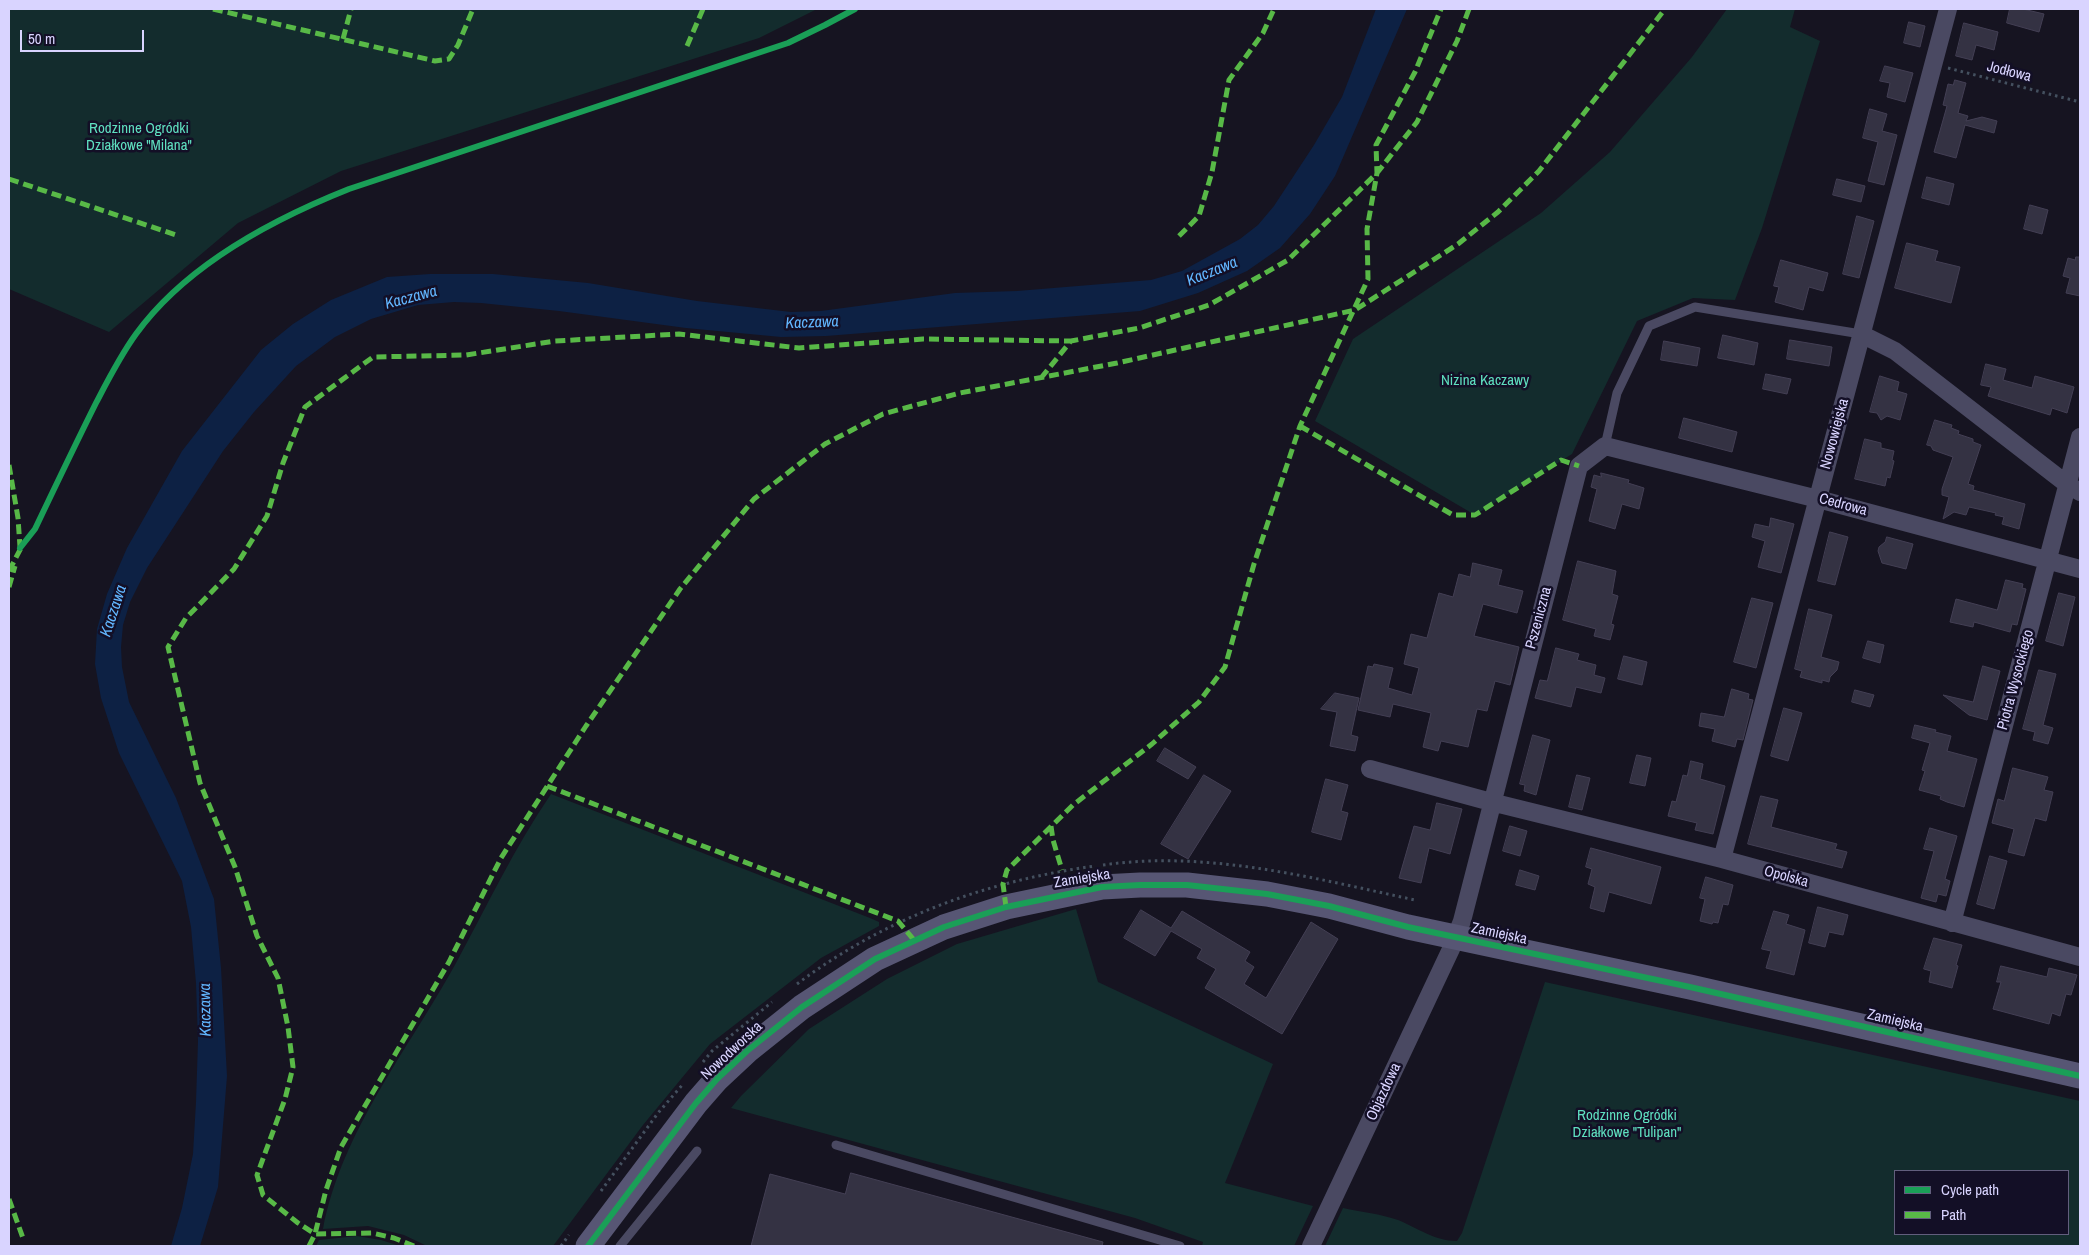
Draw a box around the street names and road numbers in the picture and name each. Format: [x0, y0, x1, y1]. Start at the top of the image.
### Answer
street label: Jodłowa [1985, 58, 2033, 86]
street label: Nowowiejska [1817, 397, 1853, 471]
street label: Cedrowa [1817, 490, 1869, 520]
street label: Pszeniczna [1522, 585, 1556, 651]
street label: Piotra Wysockiego [1994, 628, 2038, 732]
street label: Opolska [1762, 862, 1810, 892]
street label: Zamiejska [1053, 866, 1111, 892]
street label: Zamiejska [1469, 919, 1529, 949]
street label: Zamiejska [1865, 1006, 1925, 1036]
street label: Nowodworska [698, 1018, 766, 1084]
street label: Objazdowa [1363, 1060, 1405, 1124]

